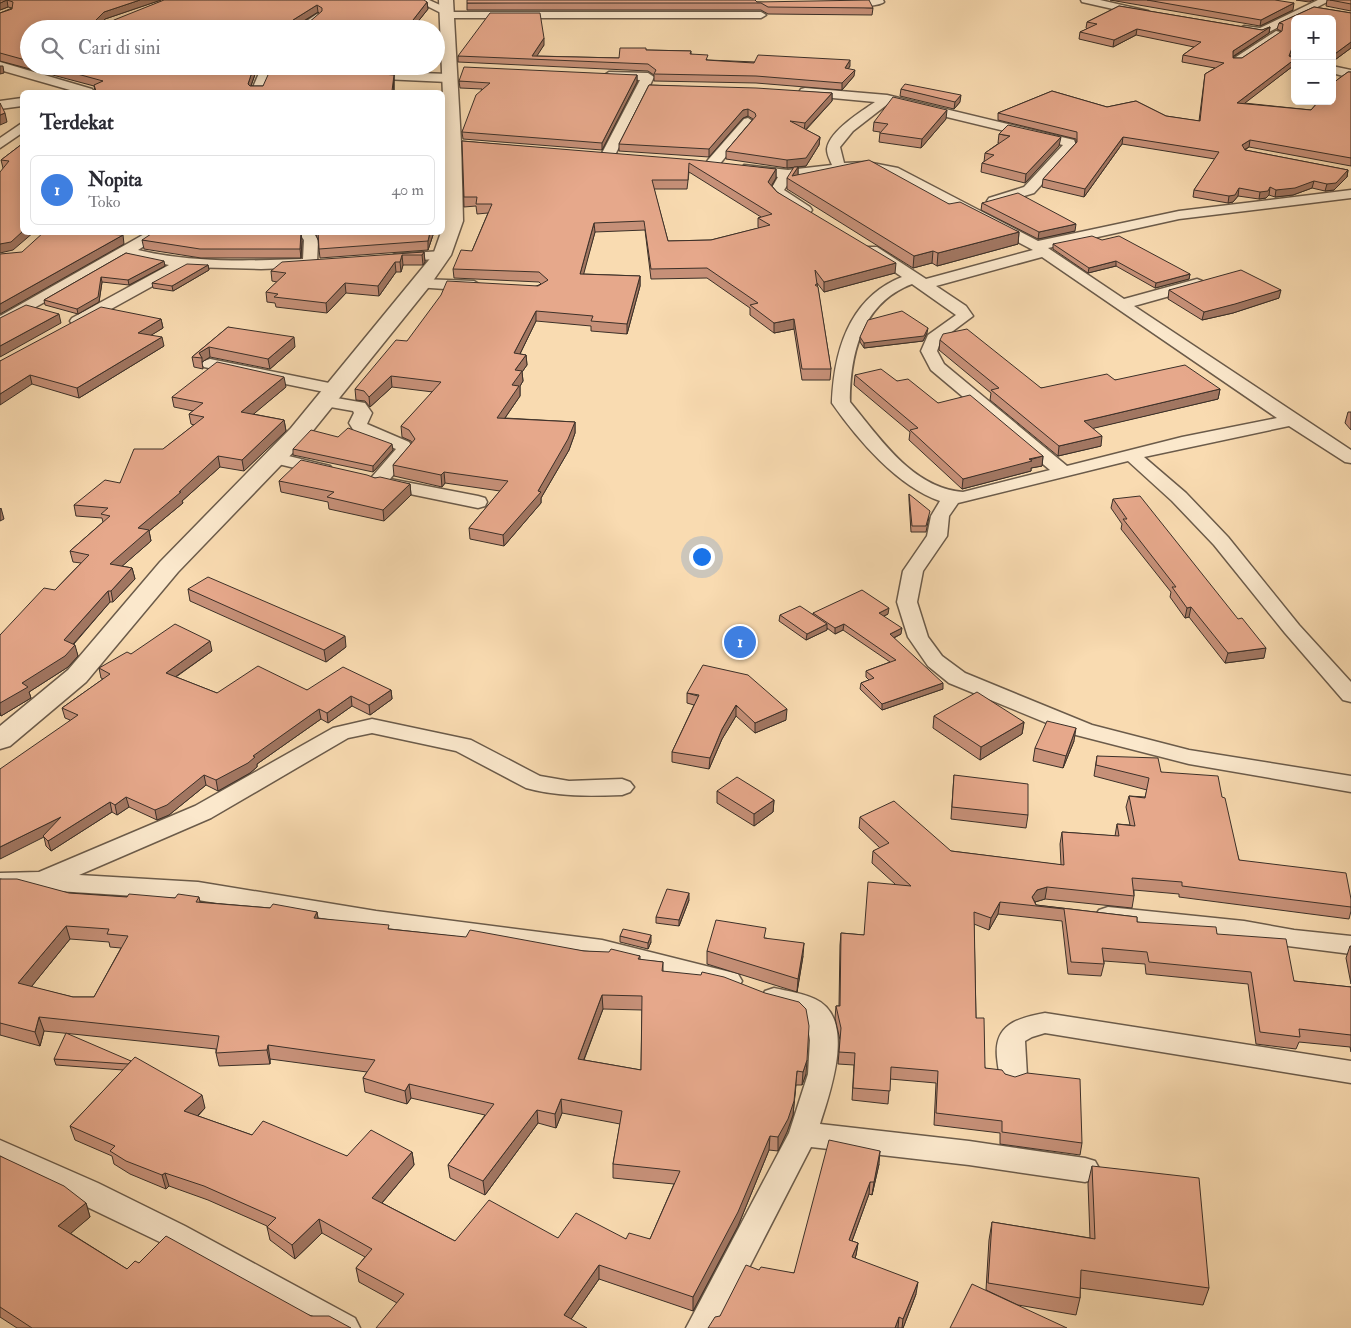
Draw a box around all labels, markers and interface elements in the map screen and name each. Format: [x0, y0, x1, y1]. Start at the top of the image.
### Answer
map controls [1291, 15, 1336, 105]
button: + [1291, 15, 1336, 60]
search box [20, 20, 445, 75]
icon: search [38, 34, 66, 62]
text: Cari di sini [78, 36, 161, 60]
button: − [1291, 60, 1336, 105]
text: Terdekat [40, 109, 114, 136]
text: Nopita [88, 168, 142, 192]
text: 1 [54, 180, 60, 200]
text: 40 m [391, 180, 424, 200]
text: Toko [88, 192, 121, 212]
your location [689, 544, 715, 570]
pin: 1 [724, 623, 756, 661]

